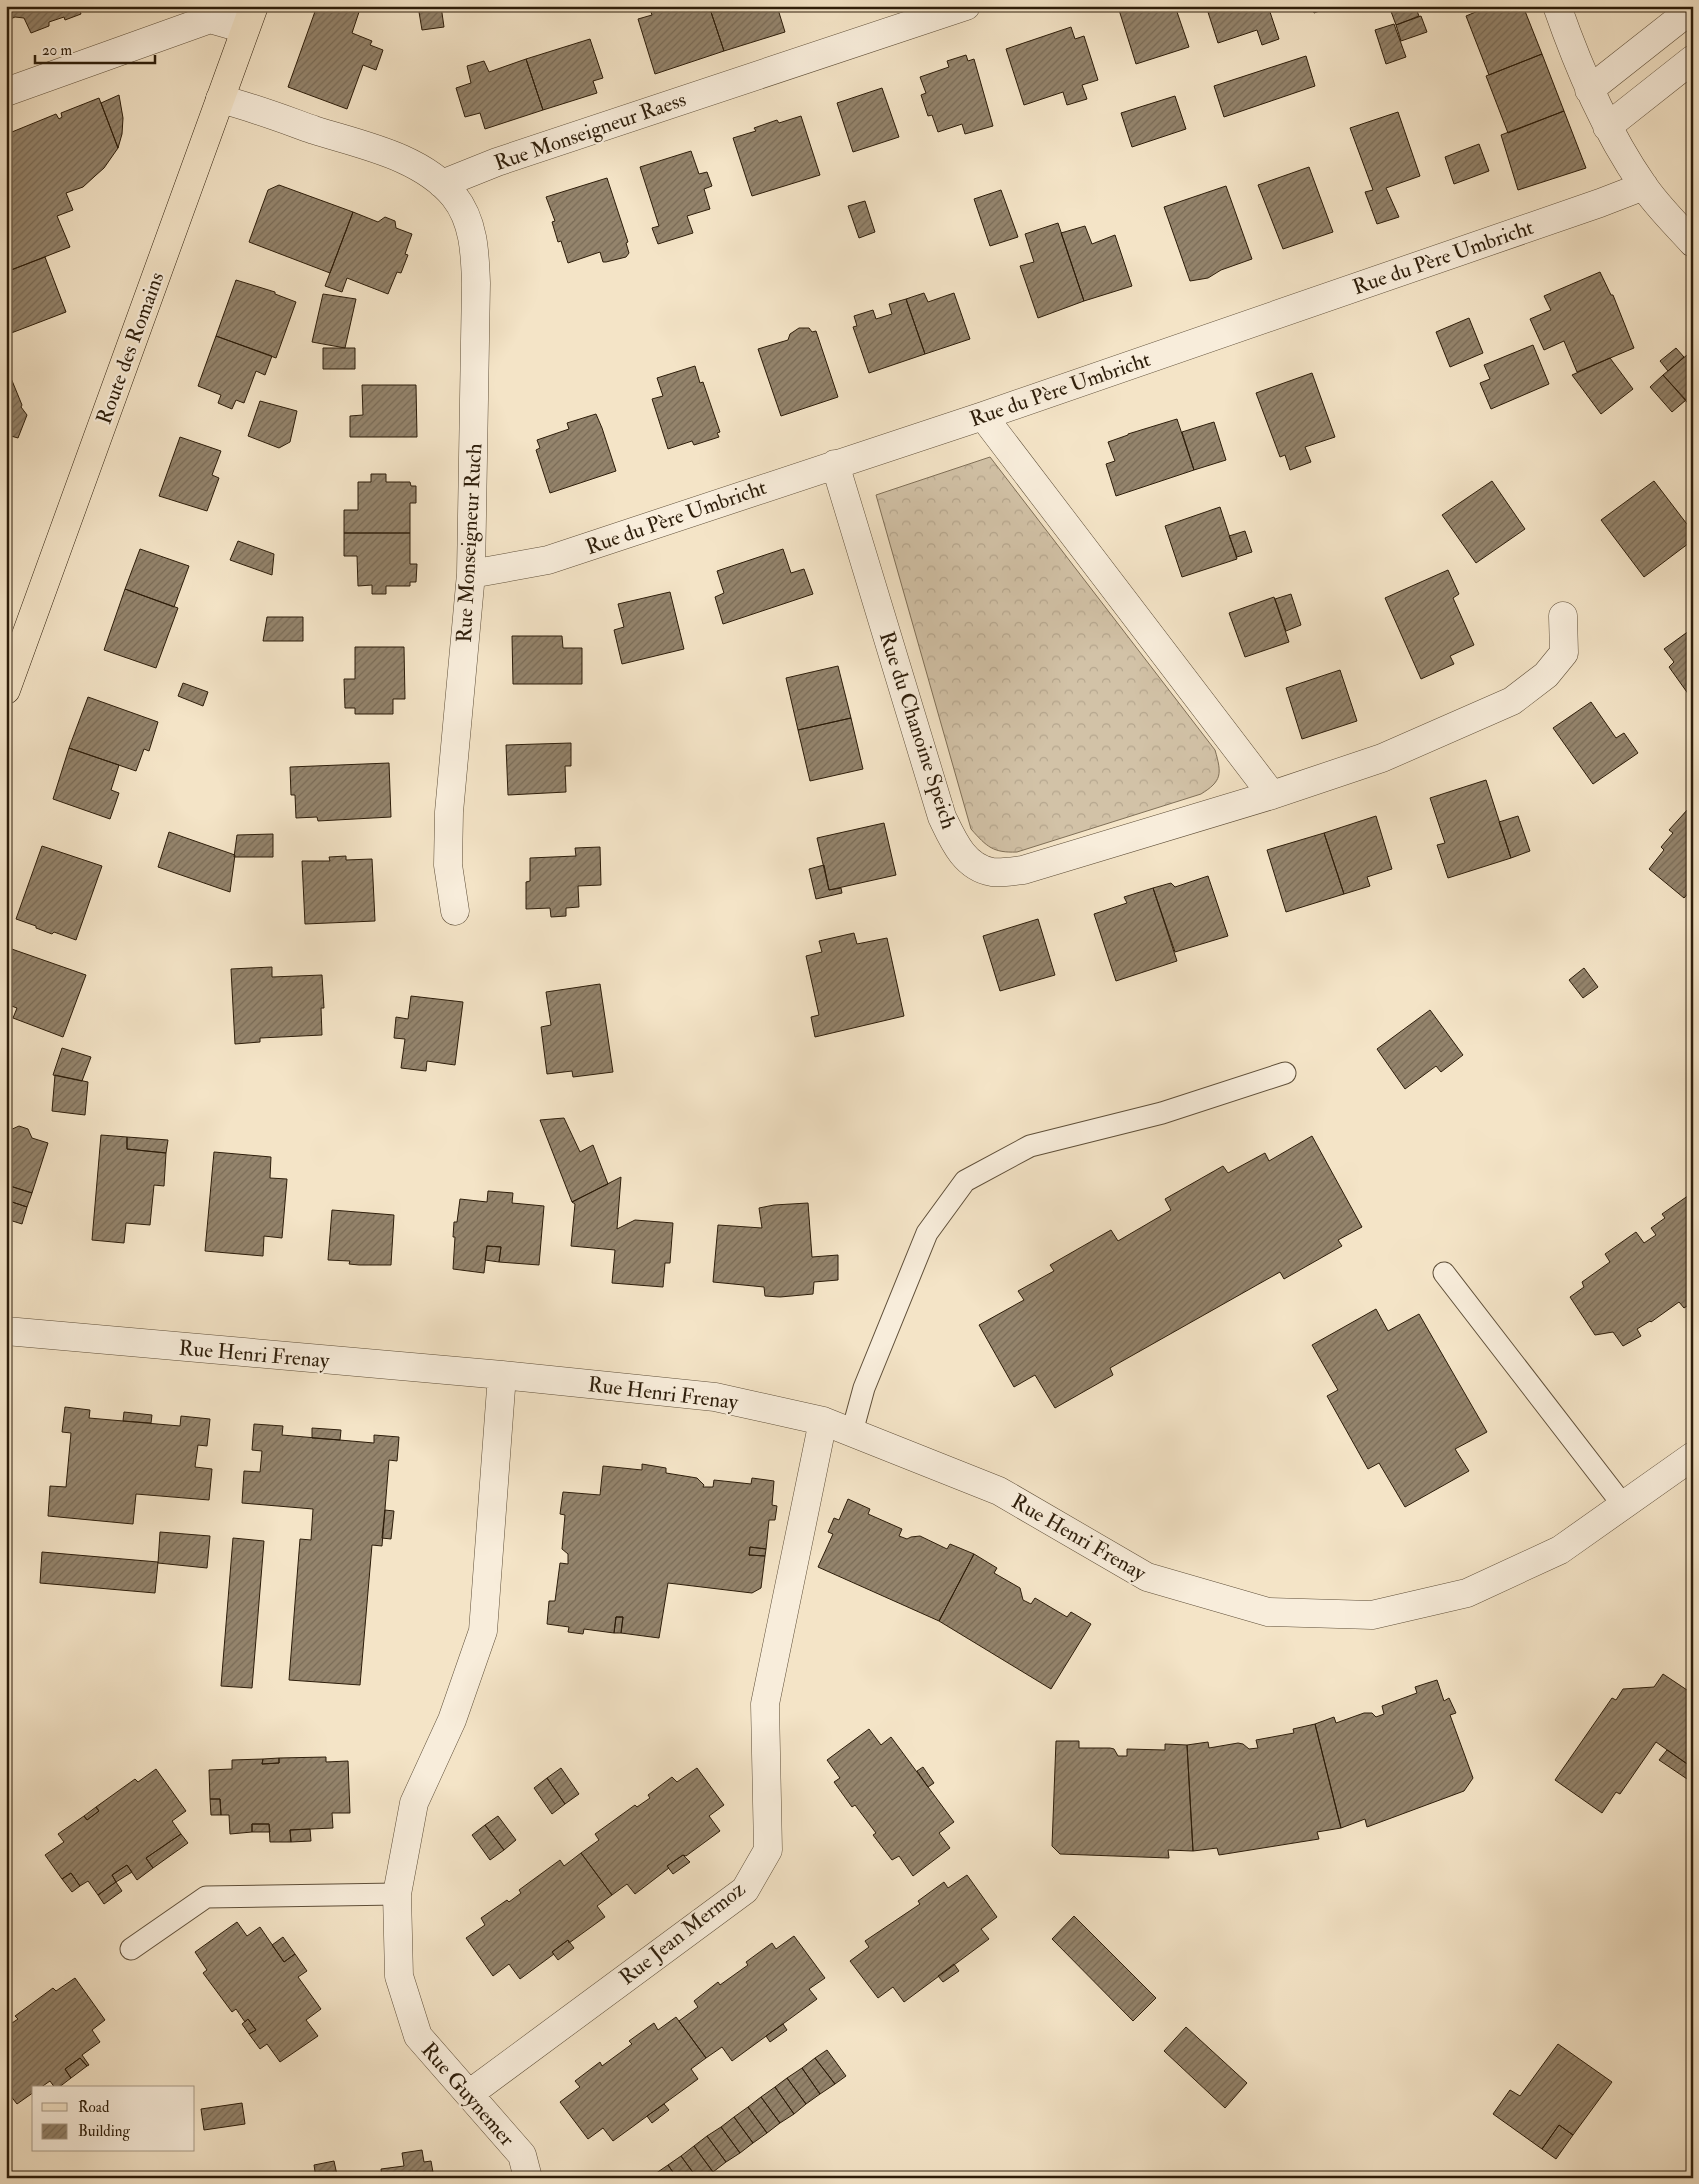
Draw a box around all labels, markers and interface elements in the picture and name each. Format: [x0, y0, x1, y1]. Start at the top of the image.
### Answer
scale bar [35, 32, 155, 64]
text: 20 m [42, 41, 72, 60]
street label: Rue Monseigneur Raess [491, 86, 690, 177]
street label: Rue du Père Umbricht [1349, 214, 1537, 301]
street label: Route des Romains [90, 268, 171, 428]
street label: Rue du Père Umbricht [966, 346, 1154, 433]
street label: Rue Monseigneur Ruch [451, 443, 488, 643]
street label: Rue du Père Umbricht [582, 474, 770, 561]
street label: Rue du Chanoine Speich [873, 628, 962, 832]
street label: Rue Henri Frenay [178, 1334, 331, 1375]
street label: Rue Henri Frenay [586, 1371, 740, 1416]
street label: Rue Henri Frenay [1007, 1488, 1152, 1587]
street label: Rue Jean Mermoz [614, 1876, 751, 1991]
street label: Rue Guynemer [415, 2037, 520, 2152]
legend [32, 2086, 195, 2152]
text: Road [78, 2098, 110, 2117]
text: Building [78, 2122, 130, 2141]

